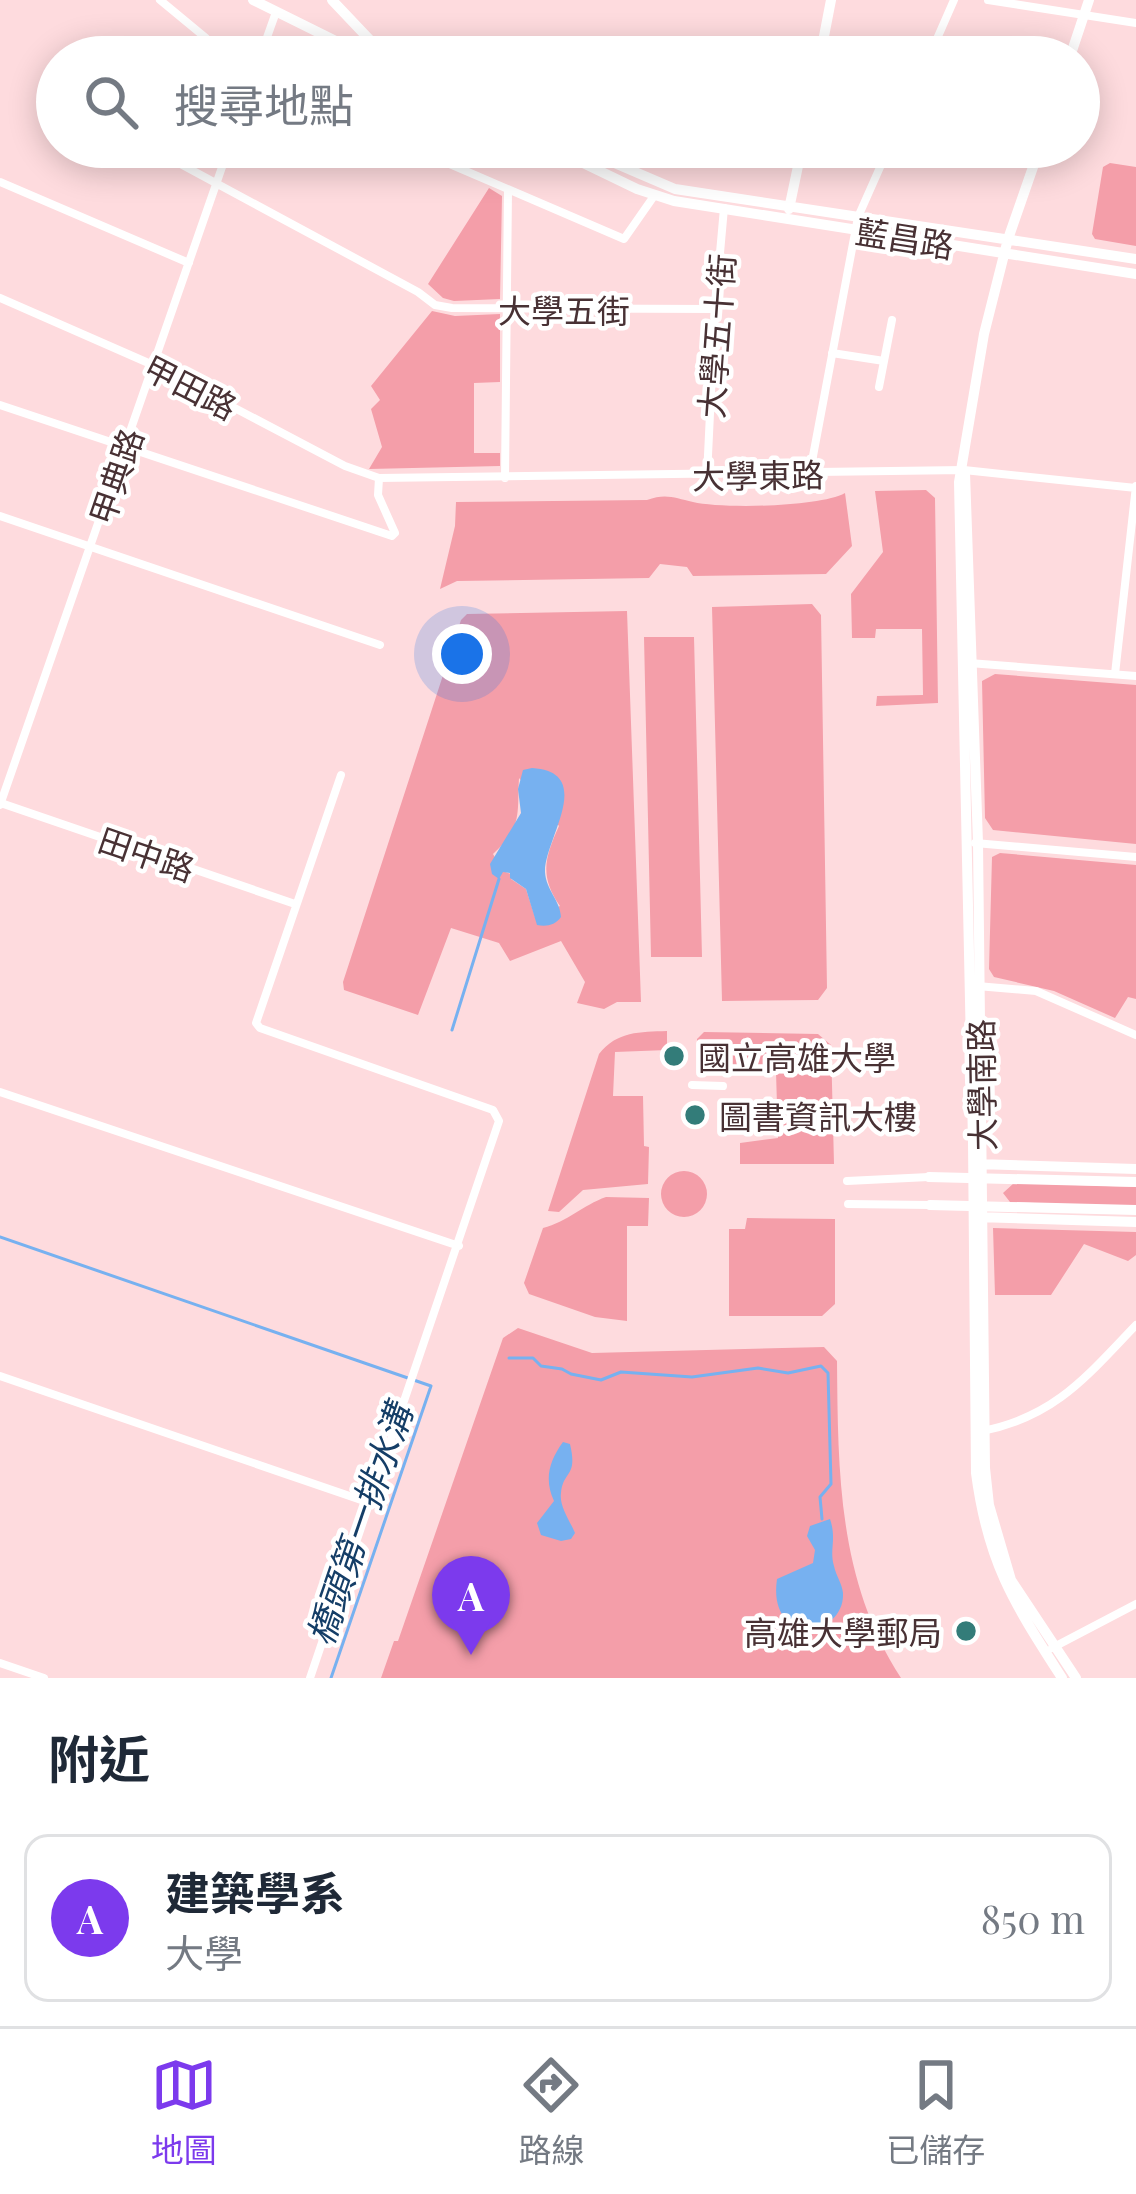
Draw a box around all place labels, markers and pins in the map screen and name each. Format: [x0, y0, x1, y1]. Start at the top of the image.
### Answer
place label: 國立高雄大學 [698, 1034, 896, 1078]
marker: 國立高雄大學 [661, 1043, 687, 1069]
place label: 圖書資訊大樓 [719, 1093, 917, 1137]
marker: 圖書資訊大樓 [682, 1102, 708, 1128]
pin: A [432, 1556, 510, 1655]
place label: 高雄大學郵局 [744, 1609, 942, 1653]
marker: 高雄大學郵局 [953, 1618, 979, 1644]

